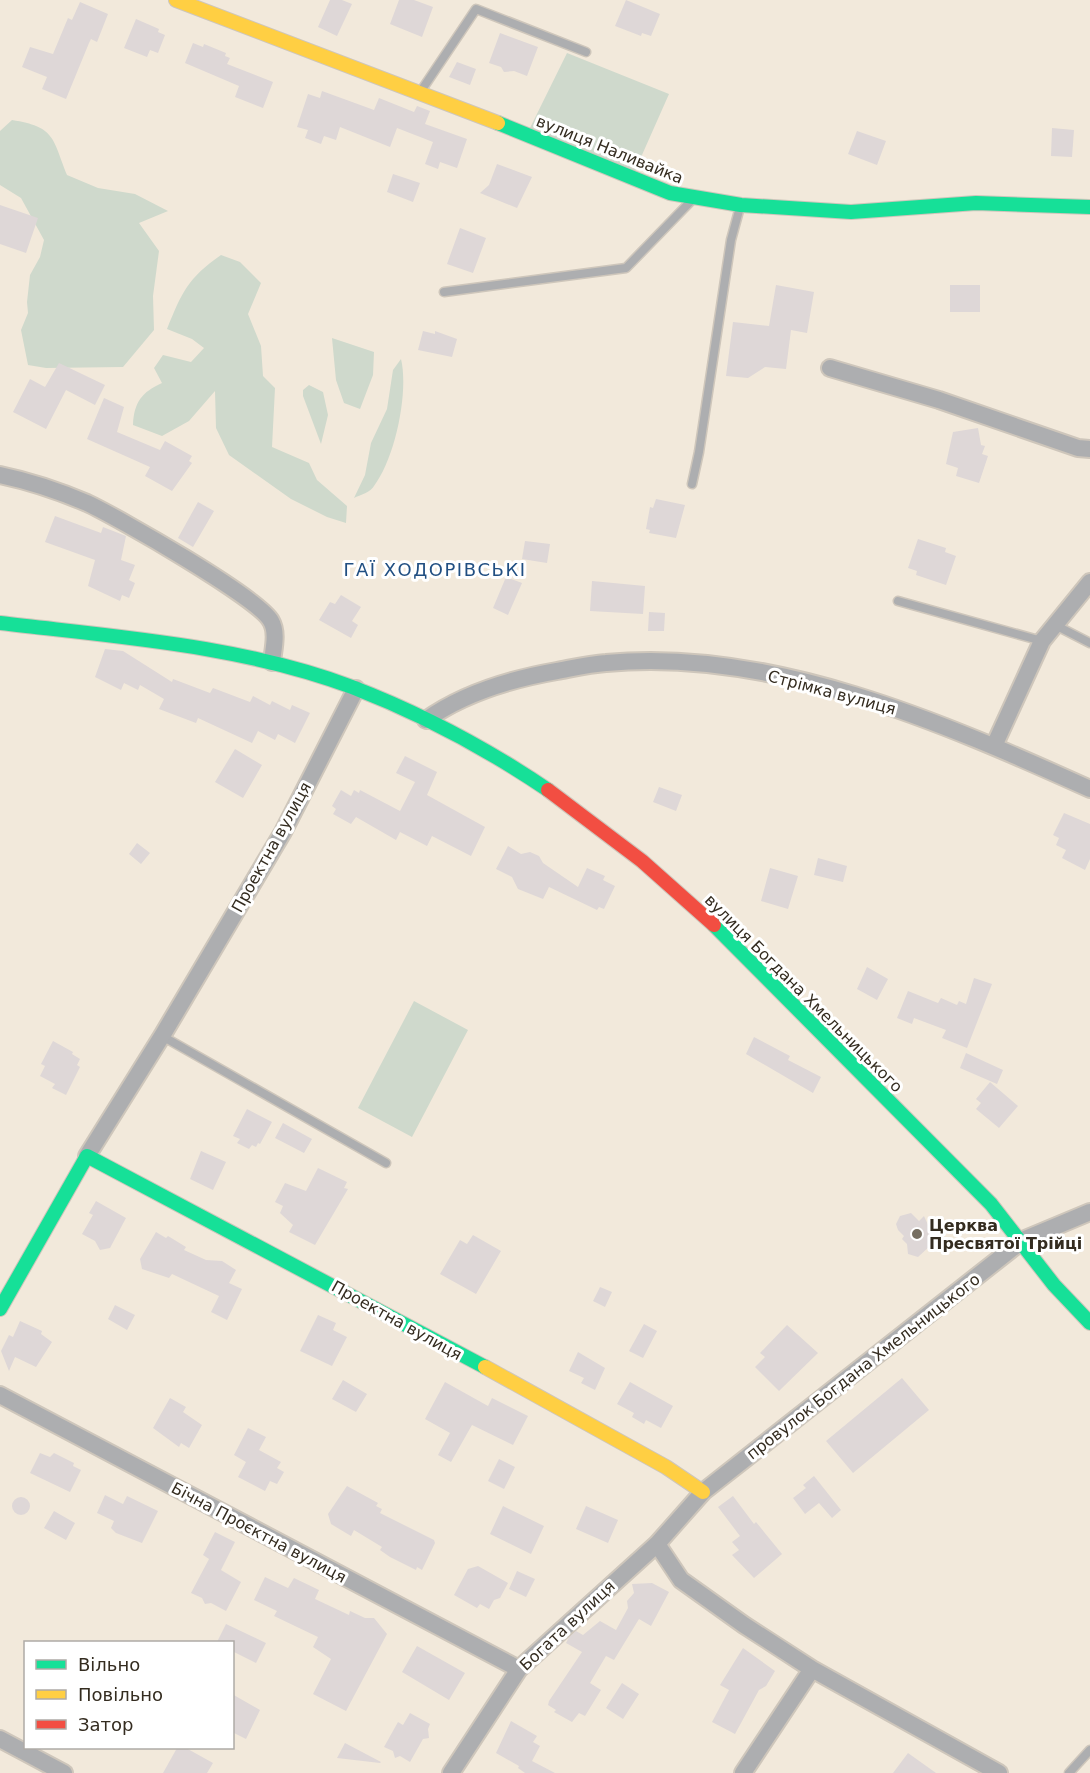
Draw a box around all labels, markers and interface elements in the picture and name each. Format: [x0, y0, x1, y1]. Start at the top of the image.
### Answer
street label: вулиця Наливайка [534, 111, 686, 188]
district label: ГАЇ ХОДОРІВСЬКІ [343, 559, 527, 580]
street label: Стрімка вулиця [766, 666, 898, 719]
street label: Проектна вулиця [228, 779, 315, 916]
street label: вулиця Богдана Хмельницького [701, 891, 906, 1096]
place label: Церква Пресвятої Трійці [929, 1216, 1082, 1253]
marker: Церква Пресвятої Трійці [910, 1227, 924, 1241]
street label: провулок Богдана Хмельницького [743, 1269, 984, 1463]
street label: Проектна вулиця [328, 1277, 465, 1364]
street label: Бічна Проєктна вулиця [168, 1478, 349, 1587]
street label: Богата вулиця [516, 1576, 619, 1674]
legend [24, 1641, 234, 1749]
text: Вільно [78, 1654, 140, 1675]
text: Повільно [78, 1684, 163, 1705]
text: Затор [78, 1714, 134, 1735]

